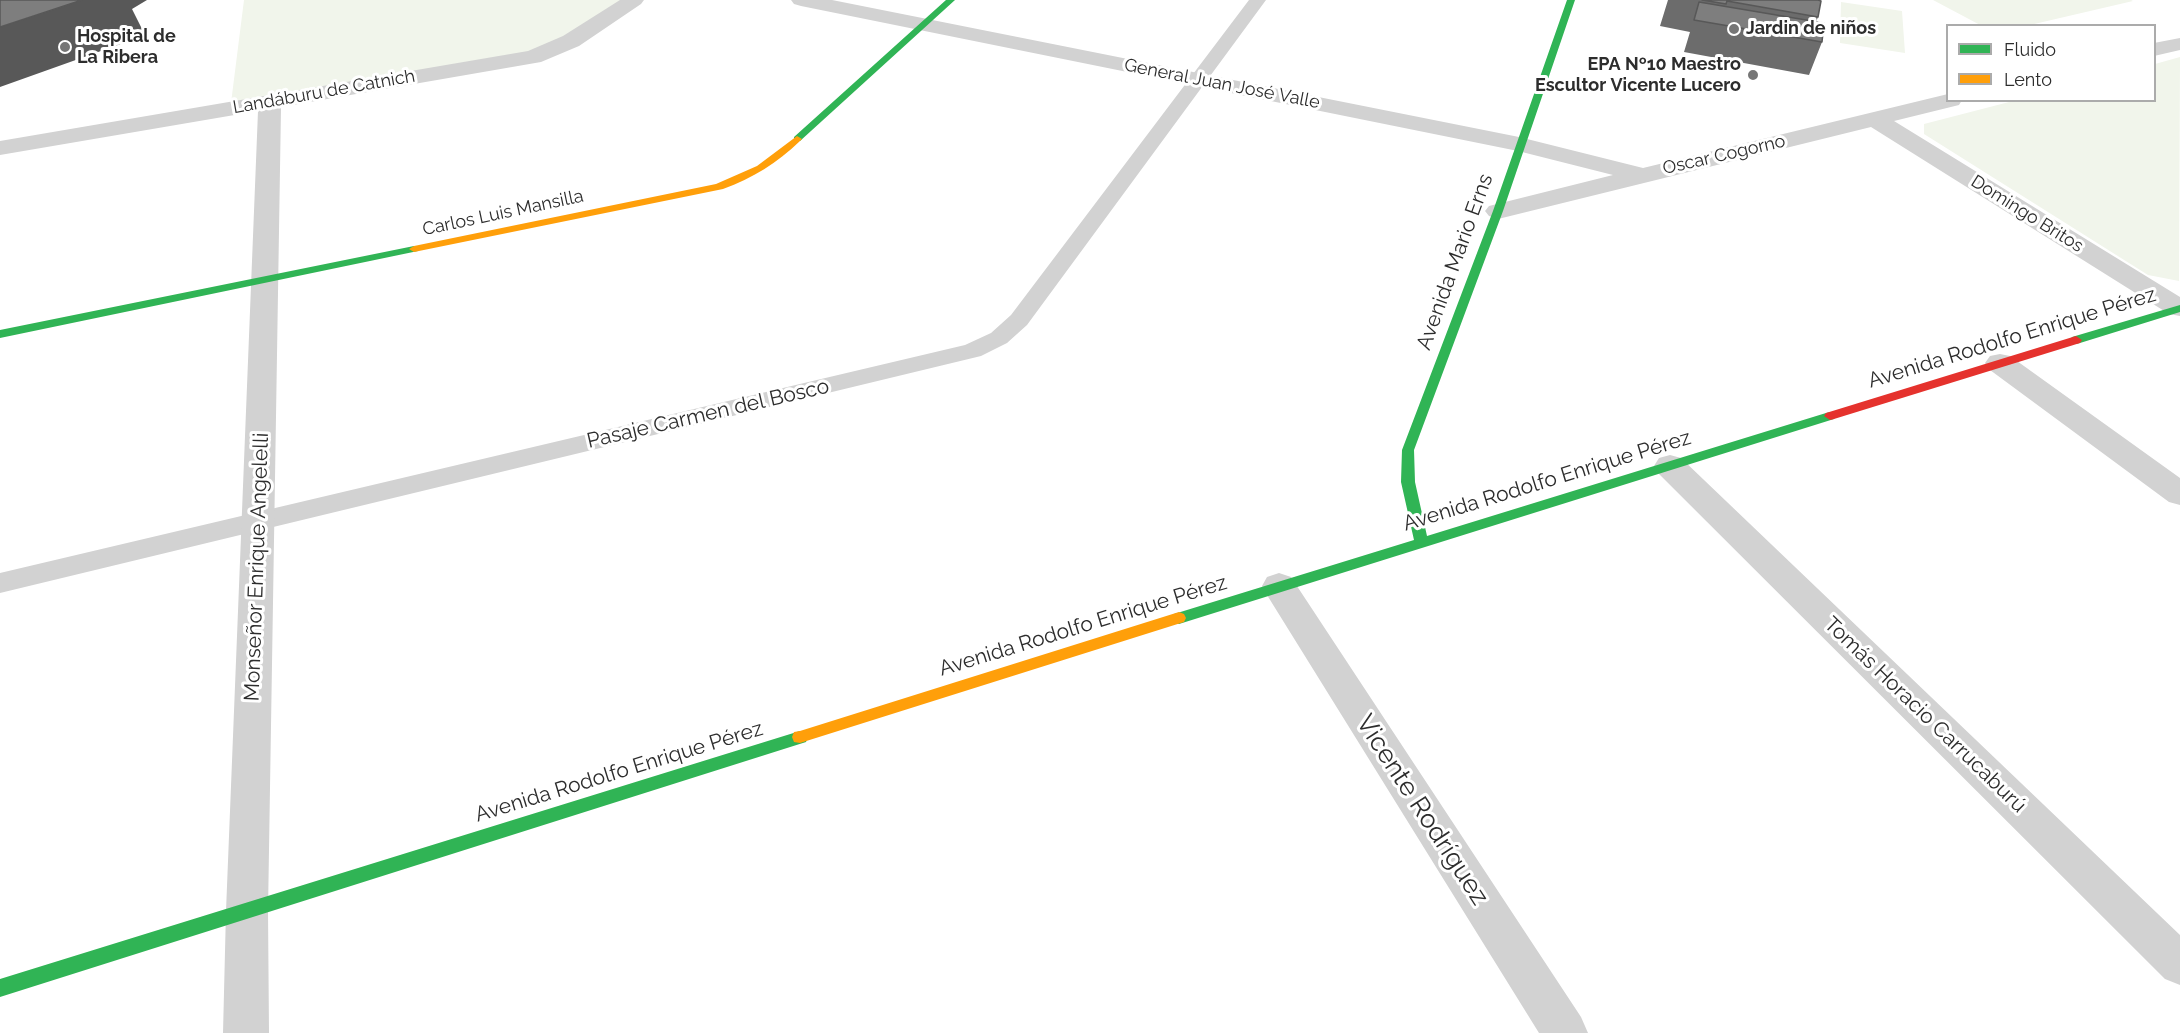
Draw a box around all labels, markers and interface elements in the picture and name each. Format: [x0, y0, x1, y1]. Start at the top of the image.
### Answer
place label: Jardin de niños [1746, 18, 1876, 40]
marker: Jardin de niños [1727, 22, 1741, 36]
legend [1946, 24, 2156, 102]
place label: Hospital de La Ribera [77, 26, 176, 68]
text: Fluido [2004, 39, 2056, 60]
marker: Hospital de La Ribera [58, 40, 72, 54]
street label: General Juan José Valle [1122, 54, 1322, 114]
place label: EPA Nº10 Maestro Escultor Vicente Lucero [1535, 54, 1741, 97]
street label: Landáburu de Catnich [231, 65, 417, 119]
marker: EPA Nº10 Maestro Escultor Vicente Lucero [1746, 68, 1760, 82]
text: Lento [2004, 69, 2052, 90]
street label: Oscar Cogorno [1661, 130, 1787, 180]
street label: Avenida Mario Erns [1411, 171, 1499, 353]
street label: Domingo Britos [1967, 171, 2087, 257]
street label: Carlos Luis Mansilla [421, 185, 585, 241]
street label: Avenida Rodolfo Enrique Pérez [1865, 282, 2159, 394]
street label: Pasaje Carmen del Bosco [584, 374, 832, 454]
street label: Avenida Rodolfo Enrique Pérez [1400, 425, 1694, 537]
street label: Monseñor Enrique Angelelli [240, 432, 274, 702]
street label: Avenida Rodolfo Enrique Pérez [936, 570, 1230, 682]
street label: Tomás Horacio Carrucaburú [1819, 612, 2031, 818]
street label: Vicente Rodríguez [1349, 709, 1495, 911]
street label: Avenida Rodolfo Enrique Pérez [472, 716, 766, 828]

